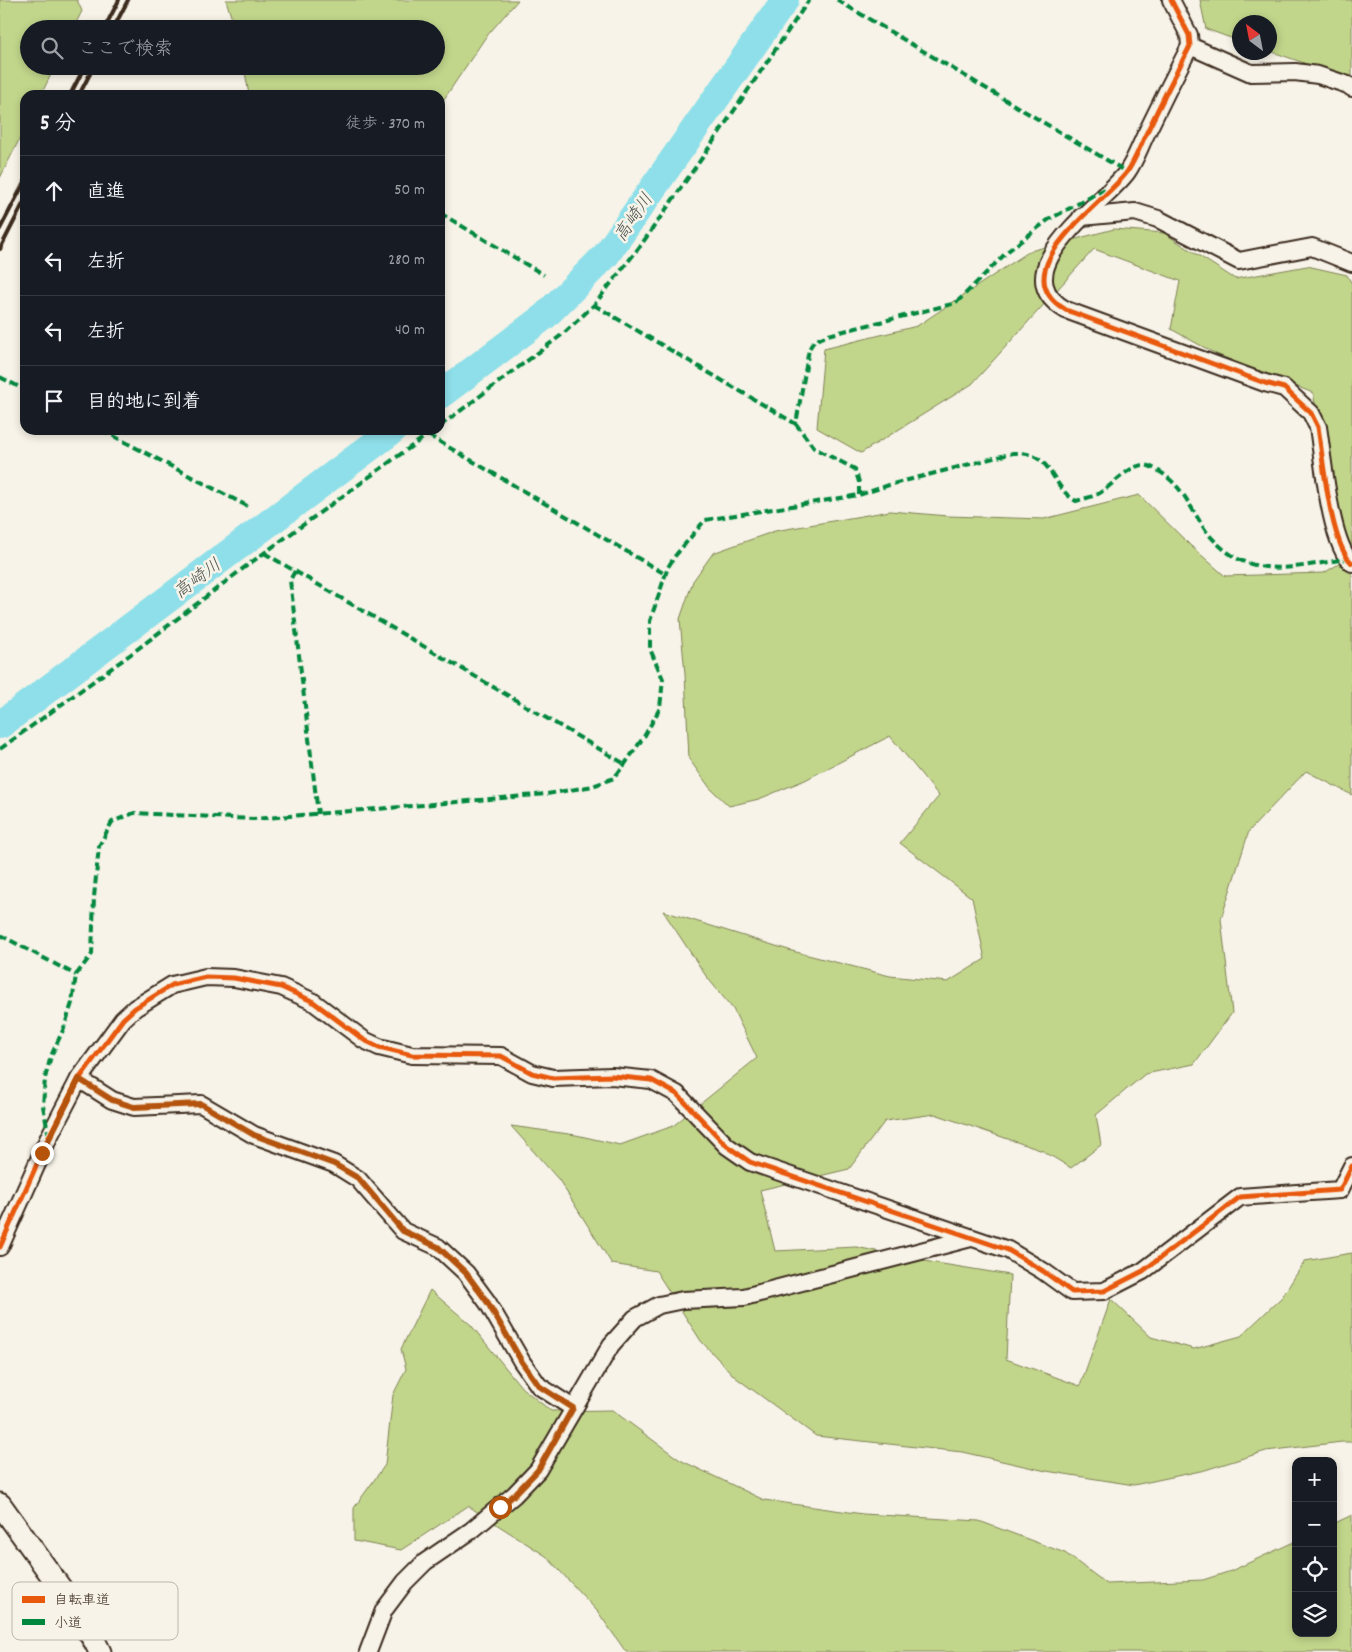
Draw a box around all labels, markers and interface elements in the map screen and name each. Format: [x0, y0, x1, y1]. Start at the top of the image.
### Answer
north arrow [1232, 15, 1277, 60]
search box [20, 20, 445, 75]
icon: search [38, 34, 66, 62]
text: ここで検索 [78, 37, 173, 64]
text: 5 分 [40, 110, 76, 140]
text: 徒歩 · 370 m [345, 113, 425, 136]
icon: ahead [40, 177, 68, 205]
text: 50 m [394, 179, 425, 202]
text: 直進 [87, 180, 125, 207]
water label: 高崎川 [609, 189, 661, 248]
icon: left [40, 247, 68, 275]
text: 280 m [388, 249, 425, 272]
text: 左折 [87, 250, 125, 277]
icon: left [40, 317, 68, 345]
text: 40 m [395, 319, 425, 342]
text: 左折 [87, 320, 125, 347]
icon: arrive [40, 387, 68, 415]
text: 目的地に到着 [87, 390, 201, 417]
water label: 高崎川 [169, 554, 228, 606]
route end [31, 1142, 54, 1165]
map controls [1292, 1457, 1337, 1637]
button: + [1292, 1457, 1337, 1502]
route start [489, 1496, 512, 1519]
button: − [1292, 1502, 1337, 1547]
button: locate [1292, 1547, 1337, 1592]
legend [12, 1582, 178, 1640]
text: 自転車道 [54, 1591, 110, 1611]
button: layers [1292, 1592, 1337, 1637]
text: 小道 [54, 1614, 82, 1634]

